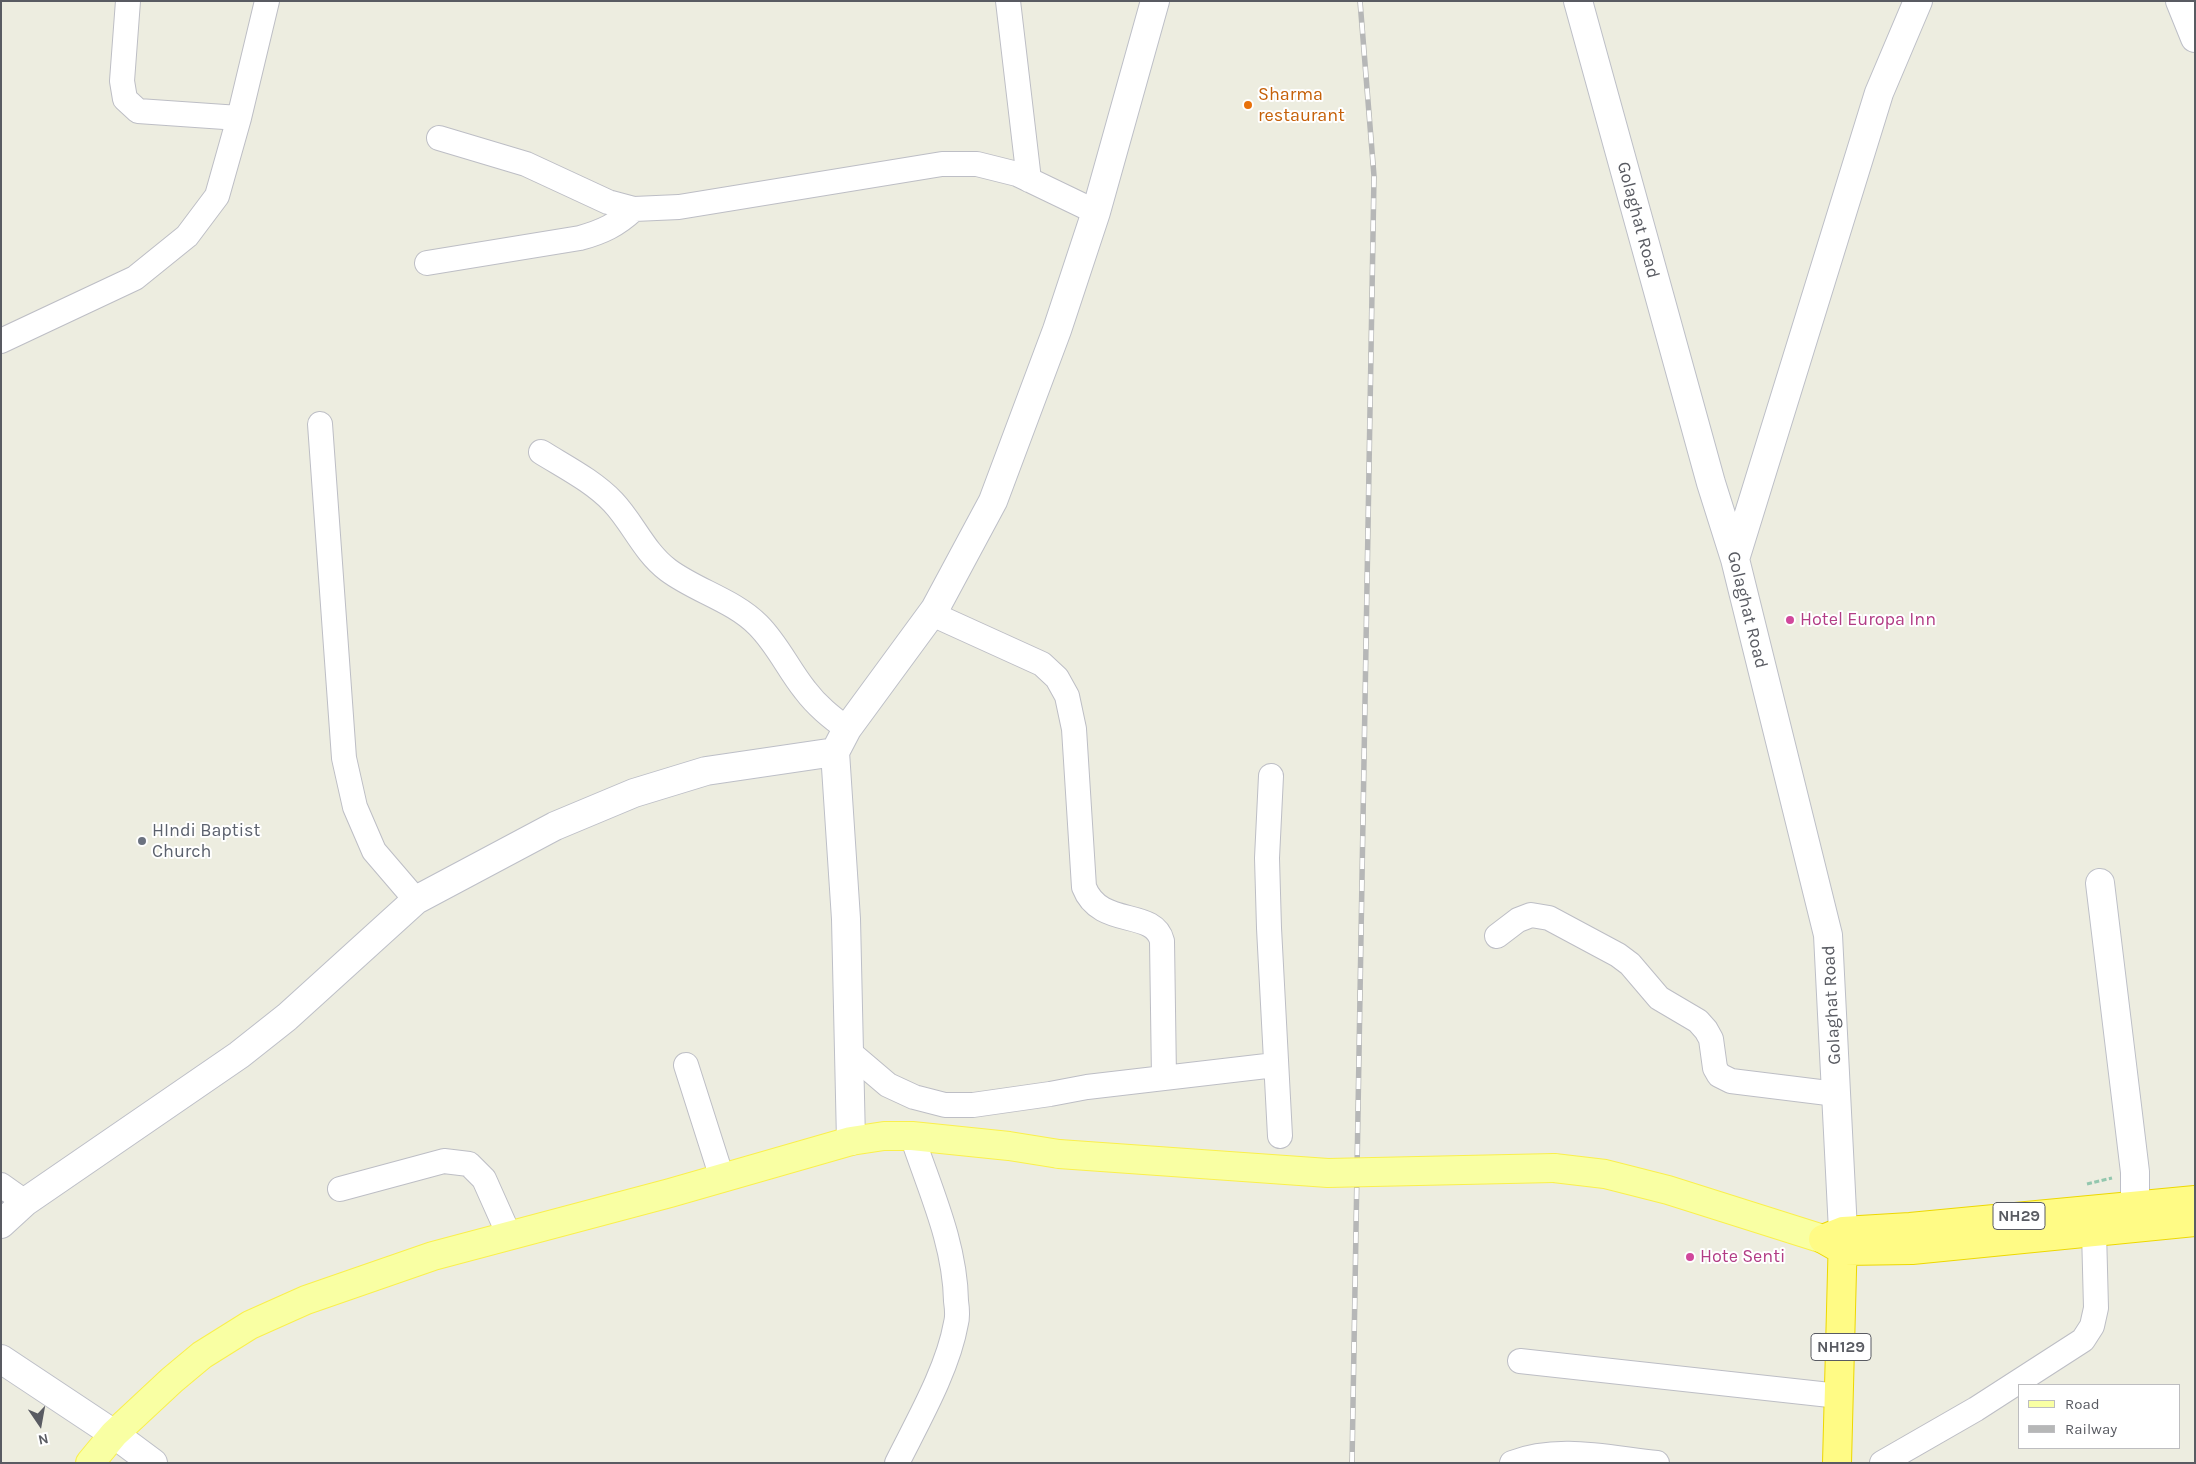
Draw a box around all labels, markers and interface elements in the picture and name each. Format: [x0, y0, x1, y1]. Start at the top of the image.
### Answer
place label: Sharma restaurant [1258, 84, 1345, 126]
marker: Sharma restaurant [1242, 99, 1254, 111]
street label: Golaghat Road [1612, 159, 1664, 281]
street label: Golaghat Road [1722, 549, 1772, 671]
place label: Hotel Europa Inn [1800, 609, 1936, 631]
marker: Hotel Europa Inn [1784, 614, 1796, 626]
place label: HIndi Baptist Church [152, 820, 260, 862]
marker: HIndi Baptist Church [136, 835, 148, 847]
street label: Golaghat Road [1818, 945, 1846, 1065]
road number: NH29 [1993, 1202, 2045, 1230]
place label: Hote Senti [1700, 1246, 1785, 1268]
marker: Hote Senti [1684, 1251, 1696, 1263]
road number: NH129 [1811, 1334, 1871, 1360]
legend [2018, 1384, 2181, 1449]
text: Road [2065, 1395, 2100, 1413]
north arrow [15, 1399, 65, 1449]
text: Railway [2065, 1420, 2117, 1438]
text: N [37, 1430, 50, 1449]

